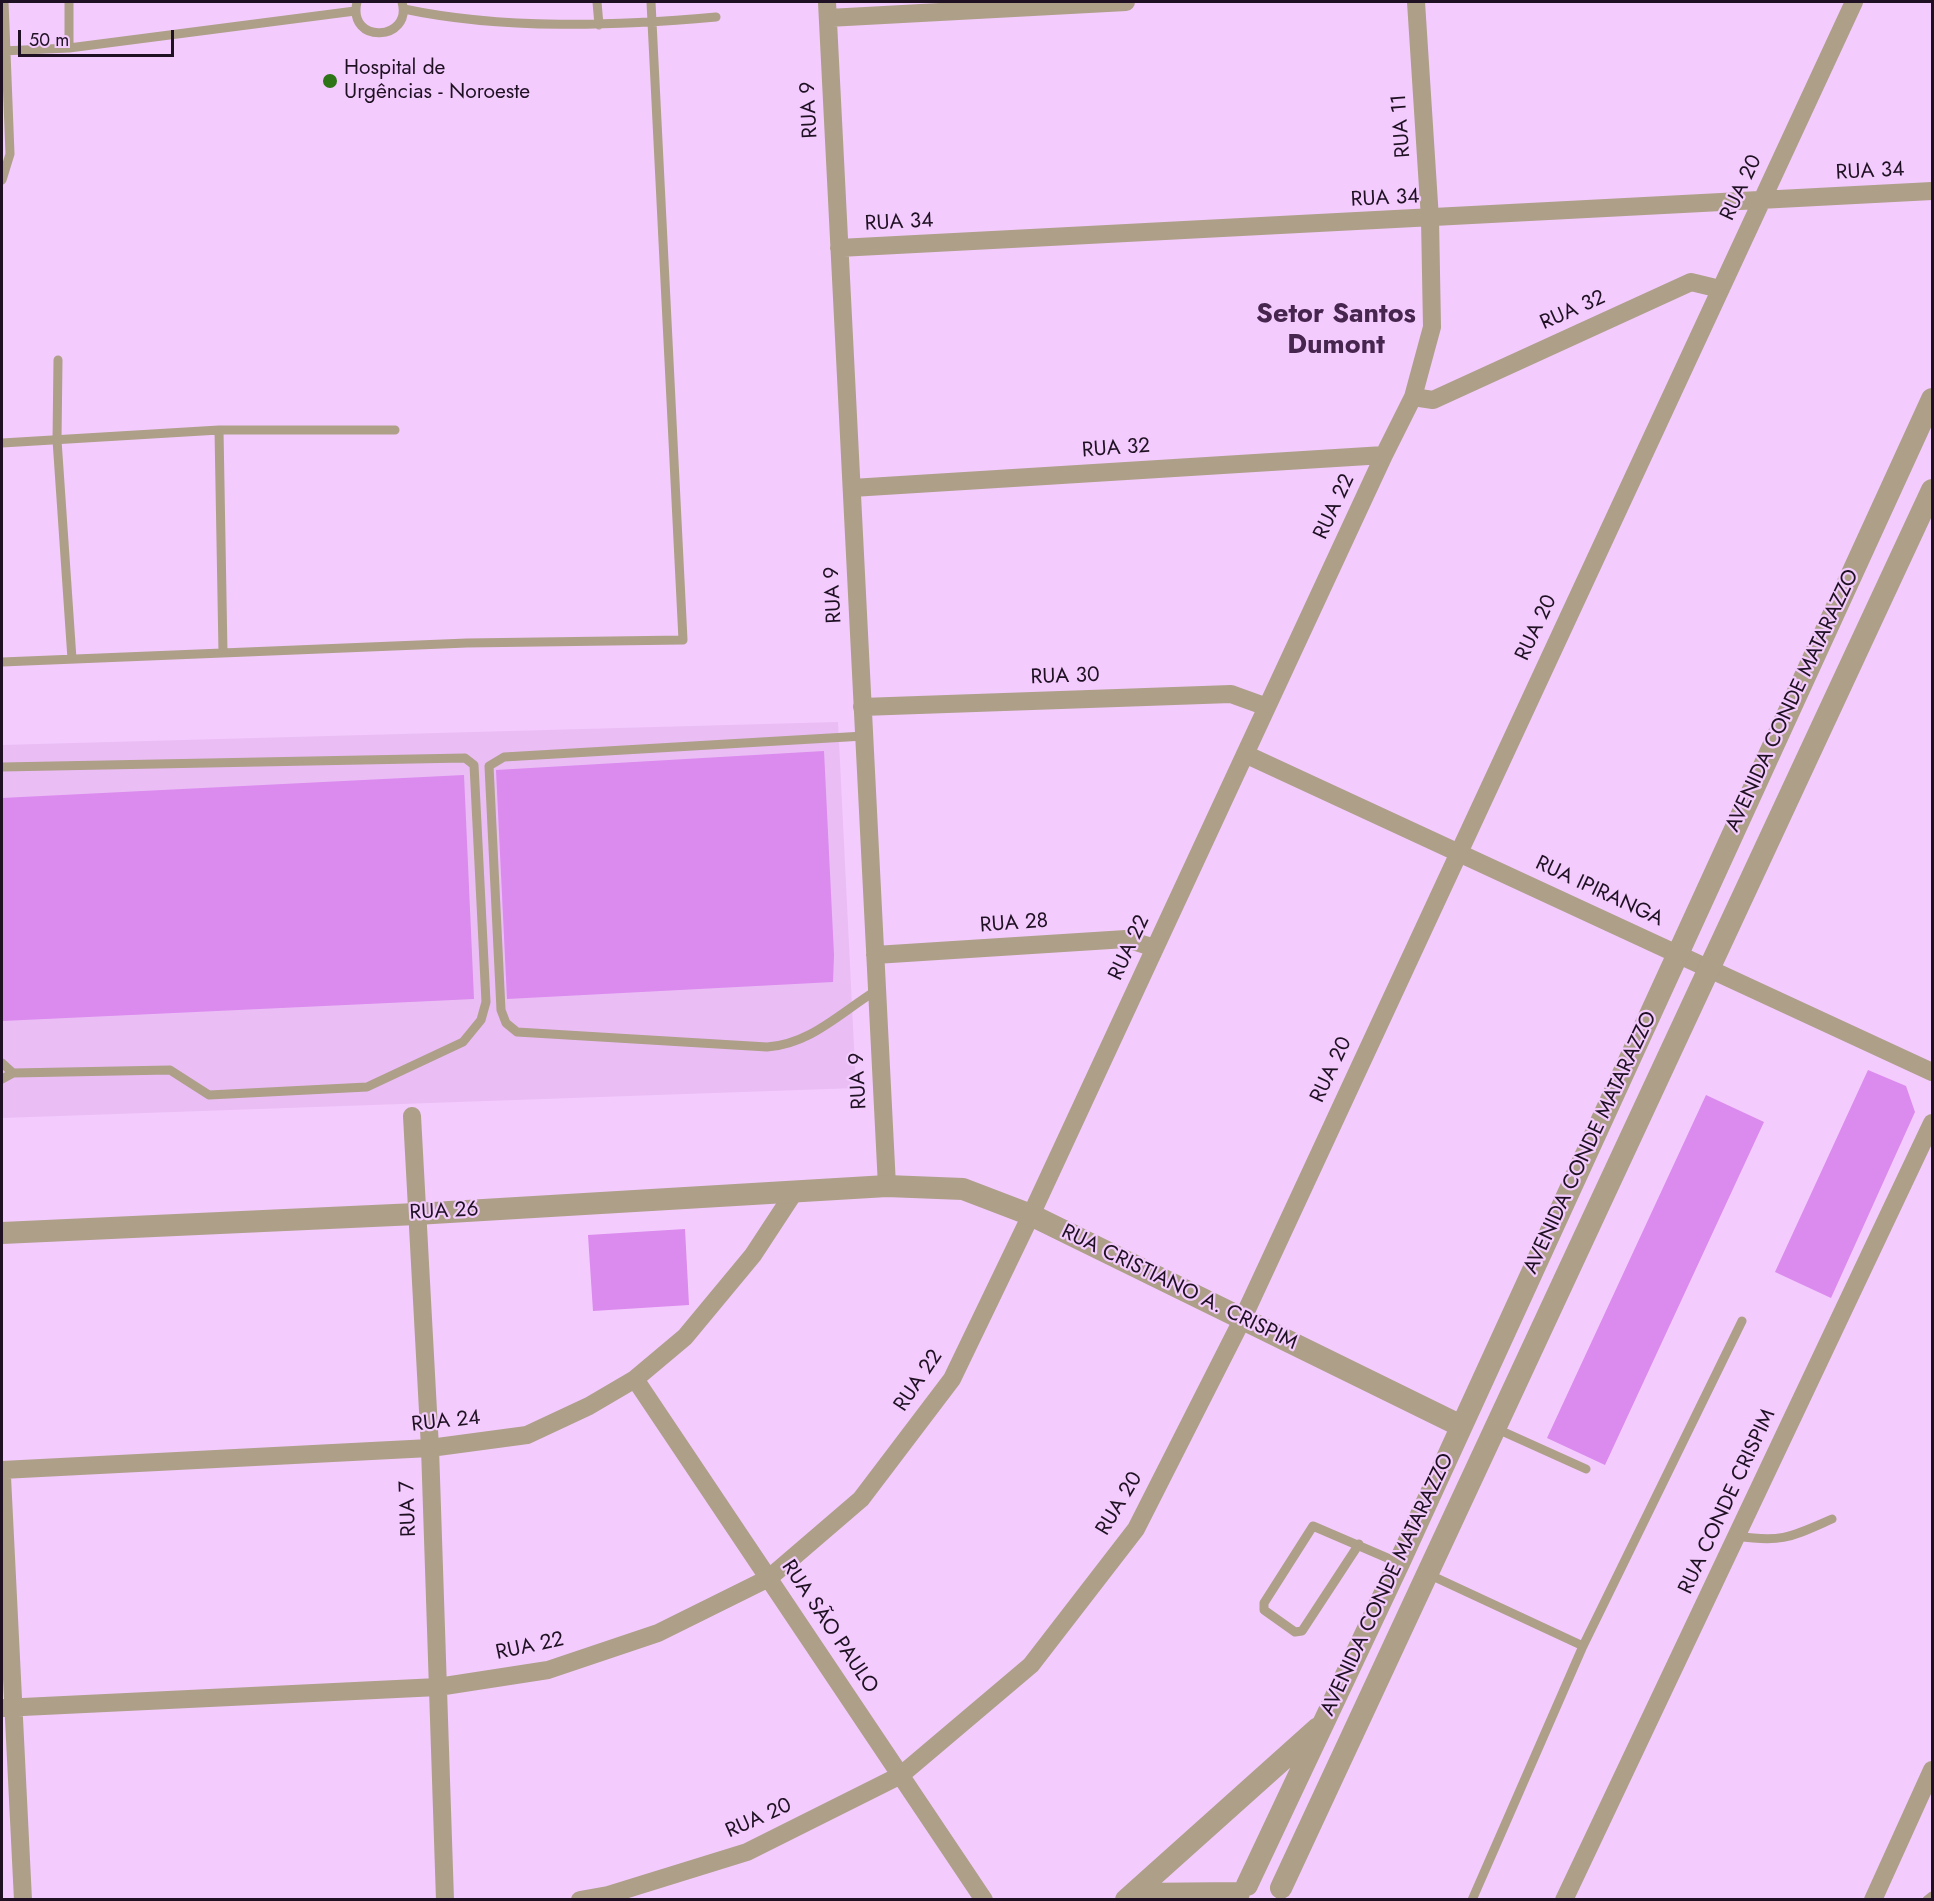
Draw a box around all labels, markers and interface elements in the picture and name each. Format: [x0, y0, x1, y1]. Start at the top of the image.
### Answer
scale bar [21, 18, 177, 56]
text: 50 m [29, 27, 69, 53]
place label: Hospital de Urgências - Noroeste [344, 56, 530, 106]
marker: Hospital de Urgências - Noroeste [321, 72, 339, 90]
street label: RUA 9 [796, 81, 824, 139]
street label: RUA 11 [1387, 93, 1417, 159]
street label: RUA 20 [1716, 151, 1768, 225]
street label: RUA 34 [1835, 158, 1905, 186]
street label: RUA 34 [1350, 185, 1420, 213]
street label: RUA 34 [864, 209, 934, 237]
street label: RUA 32 [1537, 286, 1609, 336]
district label: Setor Santos Dumont [1256, 299, 1416, 362]
street label: RUA 32 [1081, 434, 1151, 464]
street label: RUA 22 [1309, 470, 1361, 544]
street label: RUA 9 [820, 566, 848, 624]
street label: AVENIDA CONDE MATARAZZO [1721, 566, 1865, 836]
street label: RUA 20 [1511, 591, 1563, 665]
street label: RUA 30 [1030, 663, 1100, 691]
street label: RUA IPIRANGA [1531, 851, 1667, 933]
street label: RUA 28 [979, 909, 1049, 939]
street label: RUA 22 [1104, 911, 1156, 985]
street label: AVENIDA CONDE MATARAZZO [1519, 1008, 1663, 1278]
street label: RUA 20 [1306, 1033, 1358, 1107]
street label: RUA 9 [845, 1052, 873, 1110]
street label: RUA 26 [409, 1198, 479, 1226]
street label: RUA CRISTIANO A. CRISPIM [1057, 1220, 1301, 1356]
street label: RUA 22 [889, 1345, 949, 1417]
street label: RUA 24 [410, 1406, 482, 1438]
street label: RUA CONDE CRISPIM [1674, 1406, 1782, 1598]
street label: AVENIDA CONDE MATARAZZO [1316, 1450, 1460, 1720]
street label: RUA 20 [1091, 1468, 1149, 1540]
street label: RUA 7 [395, 1481, 423, 1537]
street label: RUA SÃO PAULO [775, 1556, 883, 1698]
street label: RUA 22 [494, 1628, 566, 1666]
street label: RUA 20 [722, 1793, 796, 1845]

